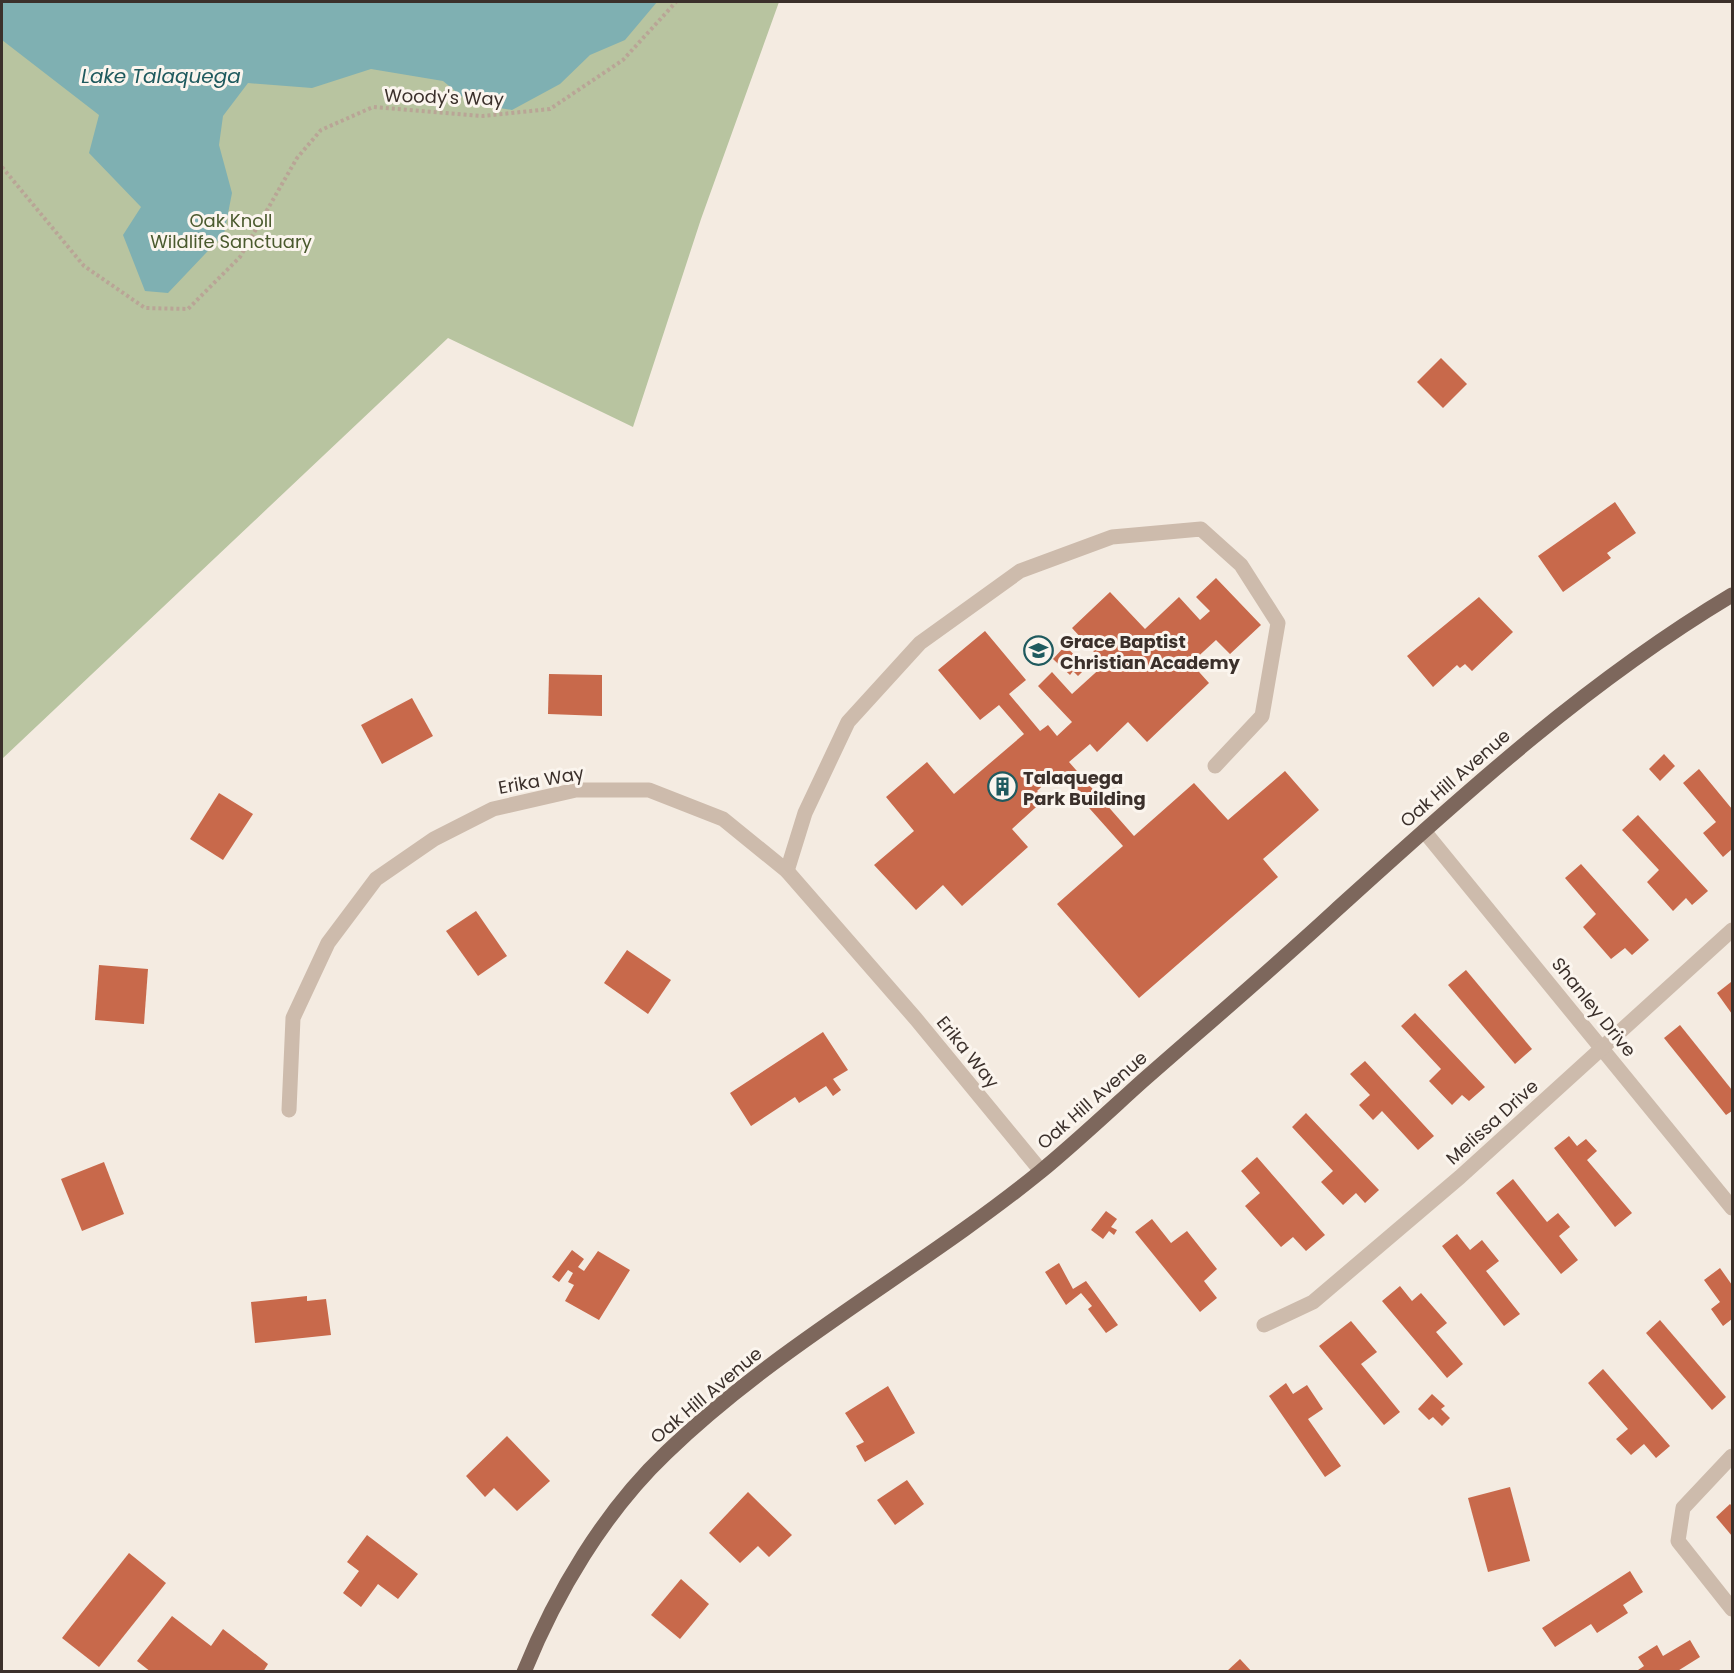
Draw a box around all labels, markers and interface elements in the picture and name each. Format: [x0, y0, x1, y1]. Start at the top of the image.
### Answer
water label: Lake Talaquega [81, 62, 241, 90]
street label: Woody's Way [384, 82, 504, 112]
park label: Oak Knoll Wildlife Sanctuary [150, 208, 312, 254]
place label: Grace Baptist Christian Academy [1060, 629, 1240, 675]
school or university icon: Grace Baptist Christian Academy [1023, 635, 1055, 667]
street label: Oak Hill Avenue [1395, 723, 1515, 833]
street label: Erika Way [496, 760, 586, 800]
place label: Talaquega Park Building [1023, 765, 1146, 811]
building icon: Talaquega Park Building [986, 771, 1018, 803]
street label: Shanley Drive [1546, 952, 1642, 1062]
street label: Erika Way [931, 1011, 1005, 1093]
street label: Oak Hill Avenue [1032, 1045, 1152, 1155]
street label: Melissa Drive [1440, 1074, 1544, 1170]
street label: Oak Hill Avenue [645, 1341, 767, 1449]

